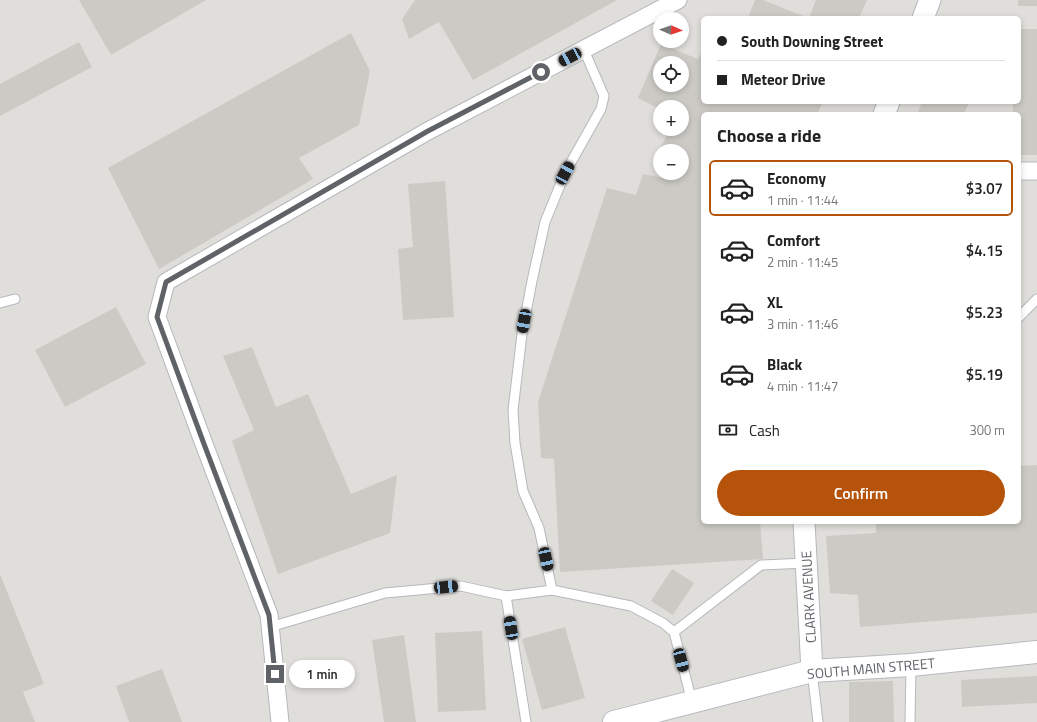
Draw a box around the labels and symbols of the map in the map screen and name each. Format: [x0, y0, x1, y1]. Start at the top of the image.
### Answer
north arrow [653, 12, 689, 48]
car [557, 46, 583, 68]
route start [532, 63, 550, 81]
car [554, 160, 576, 186]
car [516, 308, 532, 334]
car [538, 546, 554, 572]
street label: CLARK AVENUE [795, 550, 821, 644]
car [433, 580, 459, 594]
car [503, 615, 519, 641]
car [672, 647, 690, 673]
street label: SOUTH MAIN STREET [806, 652, 936, 684]
callout: 1 min [289, 660, 355, 688]
route end [266, 665, 284, 683]

